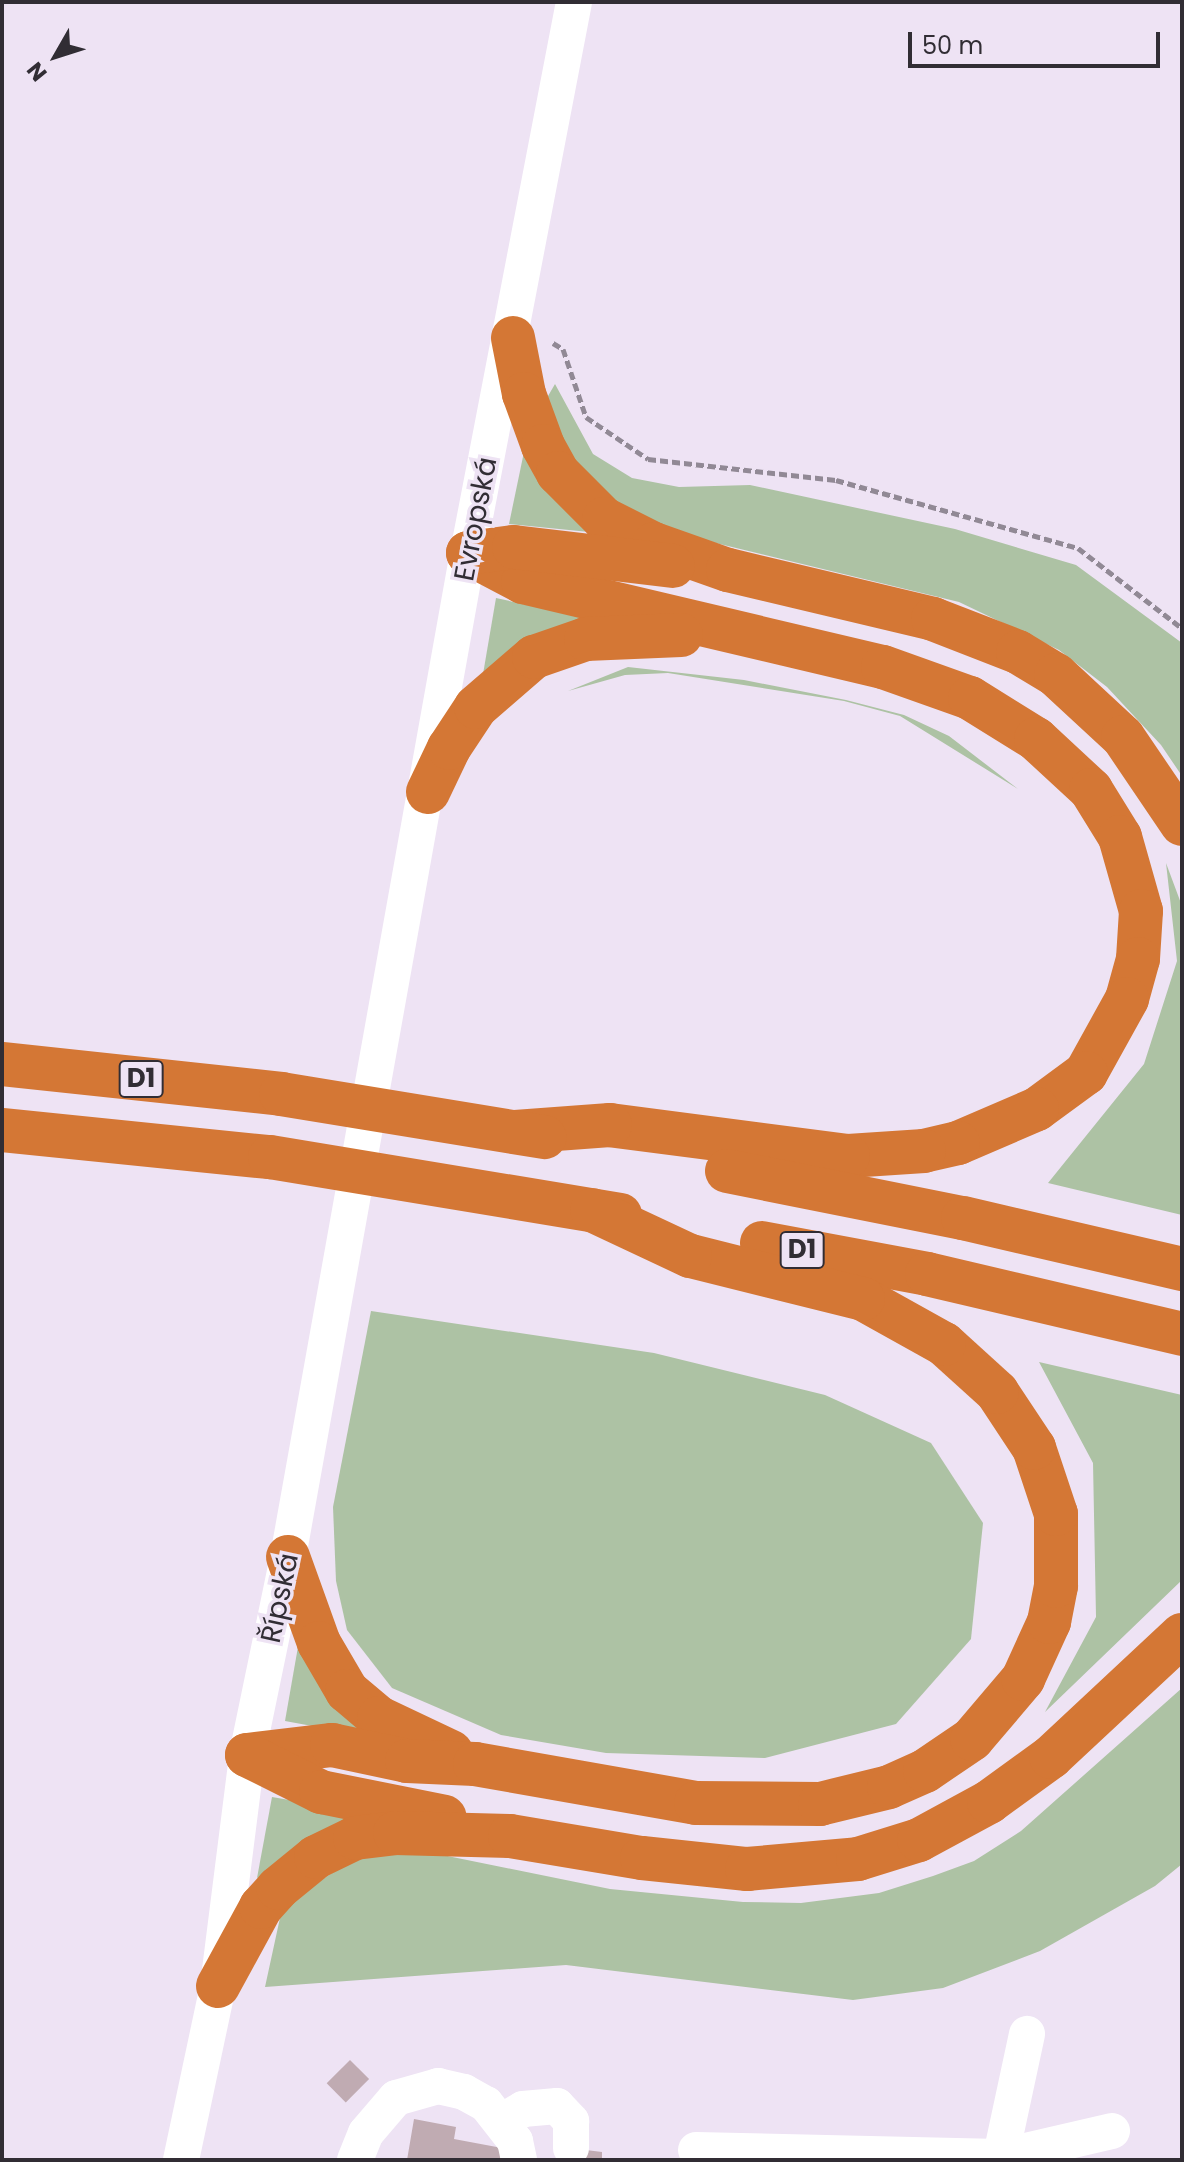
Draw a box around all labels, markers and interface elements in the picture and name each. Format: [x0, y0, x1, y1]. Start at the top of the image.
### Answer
north arrow [16, 16, 96, 96]
scale bar [912, 16, 1164, 66]
text: 50 m [922, 29, 983, 62]
text: N [20, 55, 54, 88]
street label: Evropská [448, 454, 504, 584]
road number: D1 [117, 1057, 165, 1101]
road number: D1 [778, 1228, 826, 1272]
street label: Řípská [254, 1550, 306, 1646]

